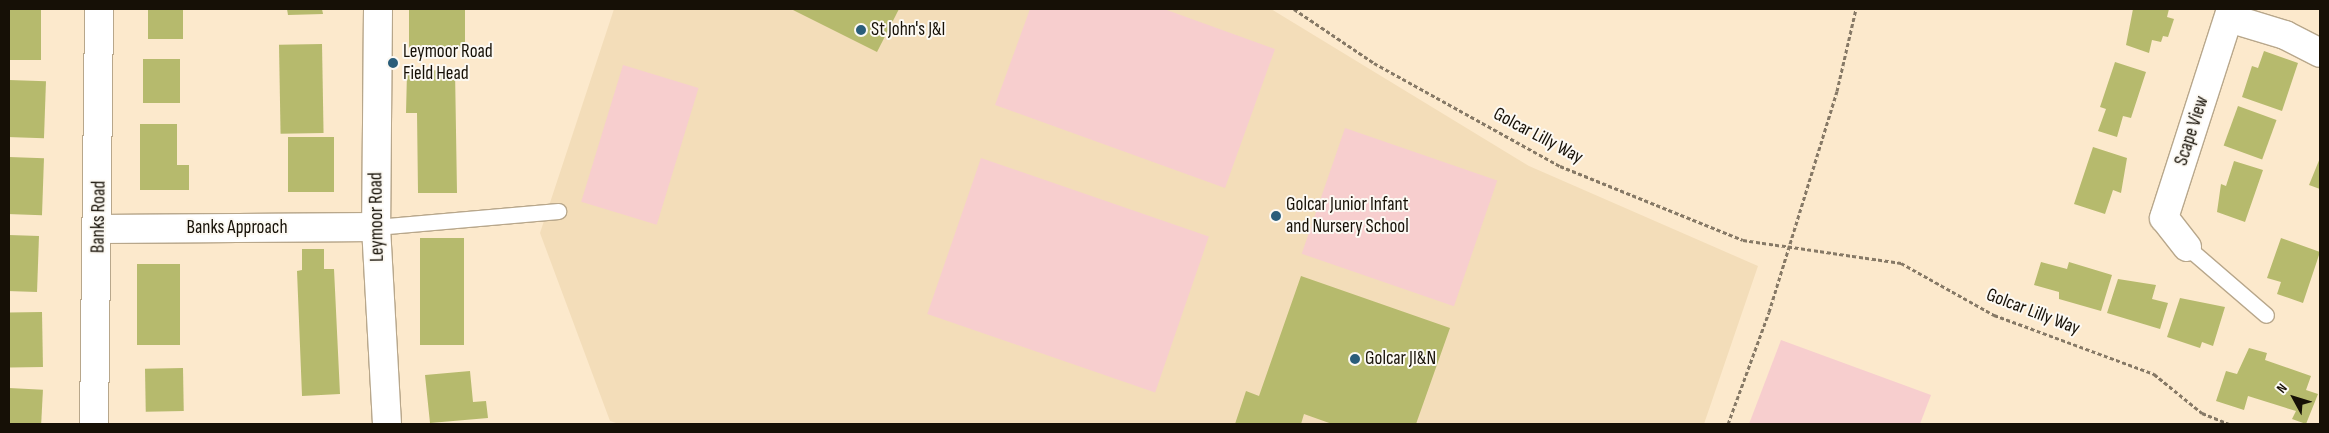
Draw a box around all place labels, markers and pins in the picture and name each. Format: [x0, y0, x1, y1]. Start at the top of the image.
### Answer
place label: St John's J&I [871, 19, 945, 41]
marker: St John's J&I [855, 24, 867, 36]
place label: Leymoor Road Field Head [403, 41, 493, 85]
marker: Leymoor Road Field Head [387, 57, 399, 69]
place label: Golcar Junior Infant and Nursery School [1286, 194, 1409, 238]
marker: Golcar Junior Infant and Nursery School [1270, 210, 1282, 222]
place label: Golcar JI&N [1365, 348, 1436, 370]
marker: Golcar JI&N [1349, 353, 1361, 365]

